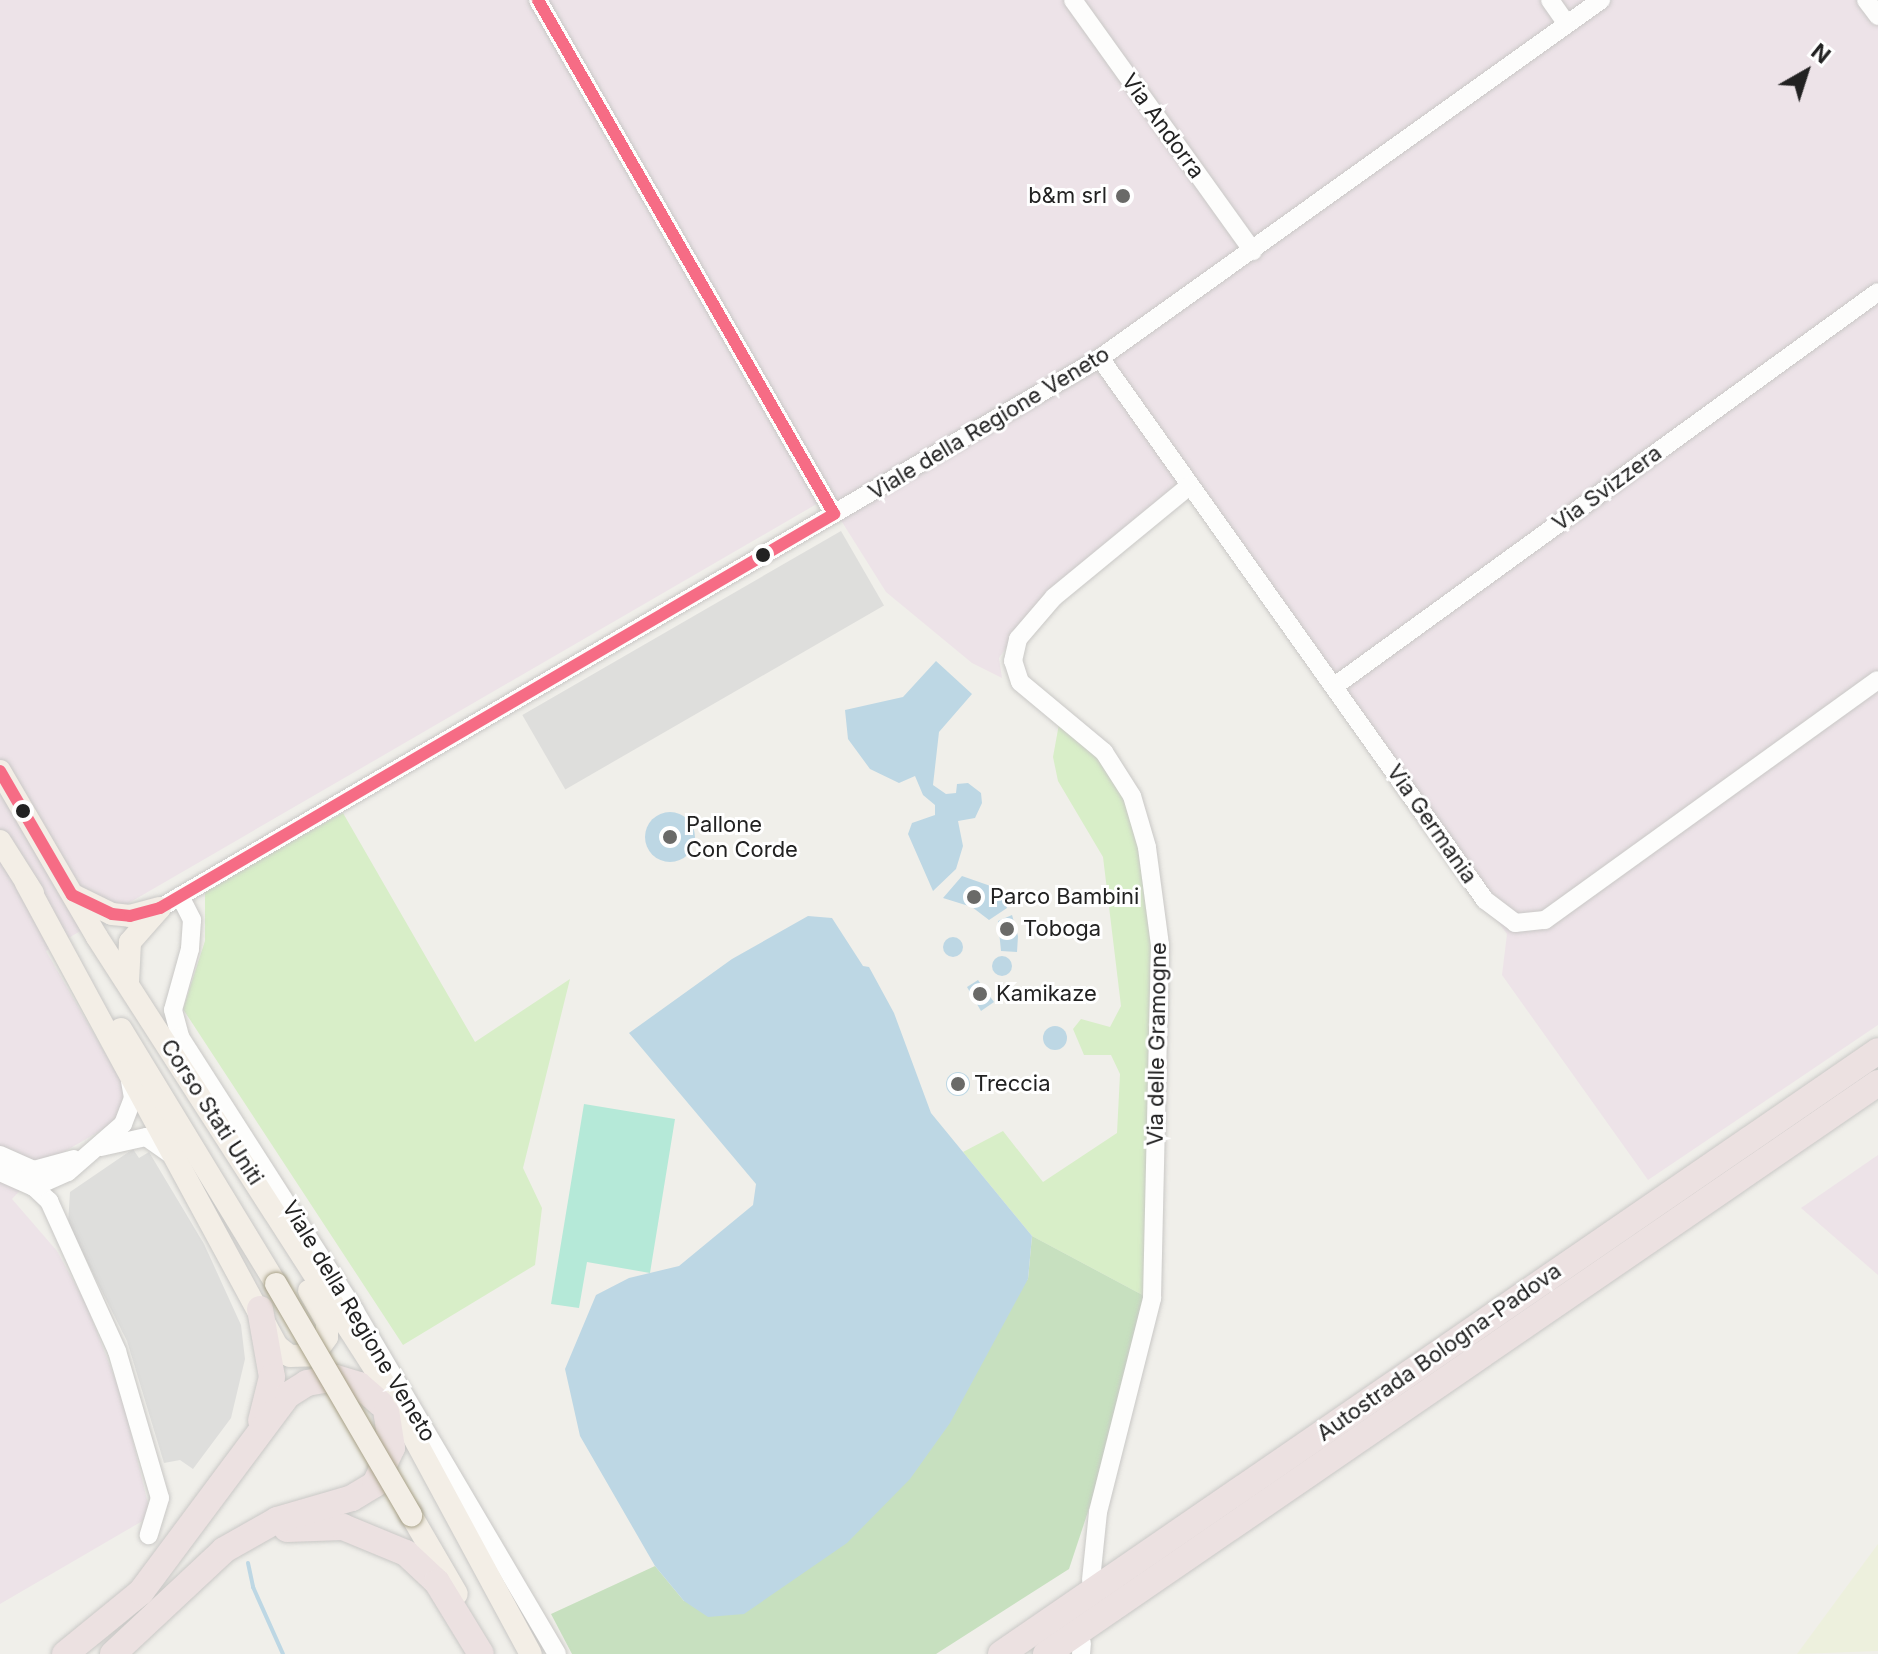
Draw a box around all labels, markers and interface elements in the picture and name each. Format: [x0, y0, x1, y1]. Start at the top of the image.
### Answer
north arrow [1766, 32, 1846, 112]
text: N [1806, 38, 1836, 69]
street label: Via Andorra [1116, 68, 1210, 184]
place label: b&m srl [1028, 183, 1107, 209]
marker: b&m srl [1114, 187, 1132, 205]
street label: Viale della Regione Veneto [864, 341, 1114, 505]
street label: Via Svizzera [1547, 440, 1667, 536]
unlabelled marker [755, 547, 771, 563]
street label: Via Germania [1381, 759, 1483, 889]
unlabelled marker [15, 803, 31, 819]
place label: Pallone Con Corde [686, 811, 798, 862]
marker: Pallone Con Corde [661, 828, 679, 846]
place label: Parco Bambini [990, 884, 1139, 910]
marker: Parco Bambini [965, 888, 983, 906]
place label: Toboga [1023, 916, 1101, 942]
marker: Toboga [998, 920, 1016, 938]
street label: Via delle Gramogne [1142, 942, 1172, 1146]
place label: Kamikaze [996, 981, 1097, 1007]
marker: Kamikaze [971, 985, 989, 1003]
street label: Corso Stati Uniti [155, 1034, 269, 1190]
place label: Treccia [974, 1071, 1051, 1097]
marker: Treccia [949, 1075, 967, 1093]
street label: Viale della Regione Veneto [277, 1196, 441, 1446]
street label: Autostrada Bologna-Padova [1312, 1257, 1566, 1447]

